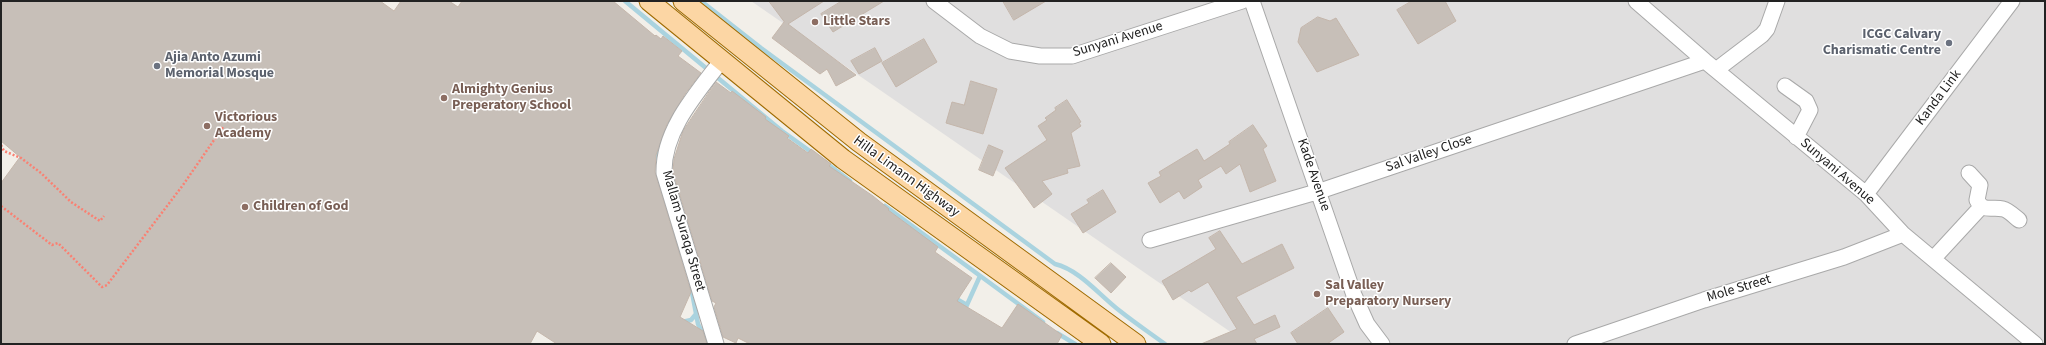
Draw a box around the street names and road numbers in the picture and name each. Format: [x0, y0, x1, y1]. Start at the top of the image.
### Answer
street label: Sunyani Avenue [1071, 18, 1165, 62]
street label: Kanda Link [1913, 67, 1965, 129]
street label: Sal Valley Close [1384, 131, 1474, 177]
street label: Hilla Limann Highway [850, 133, 962, 221]
street label: Sunyani Avenue [1796, 135, 1878, 209]
street label: Kade Avenue [1293, 136, 1333, 214]
street label: Mallam Suraqa Street [658, 169, 708, 293]
street label: Mole Street [1705, 271, 1773, 307]

